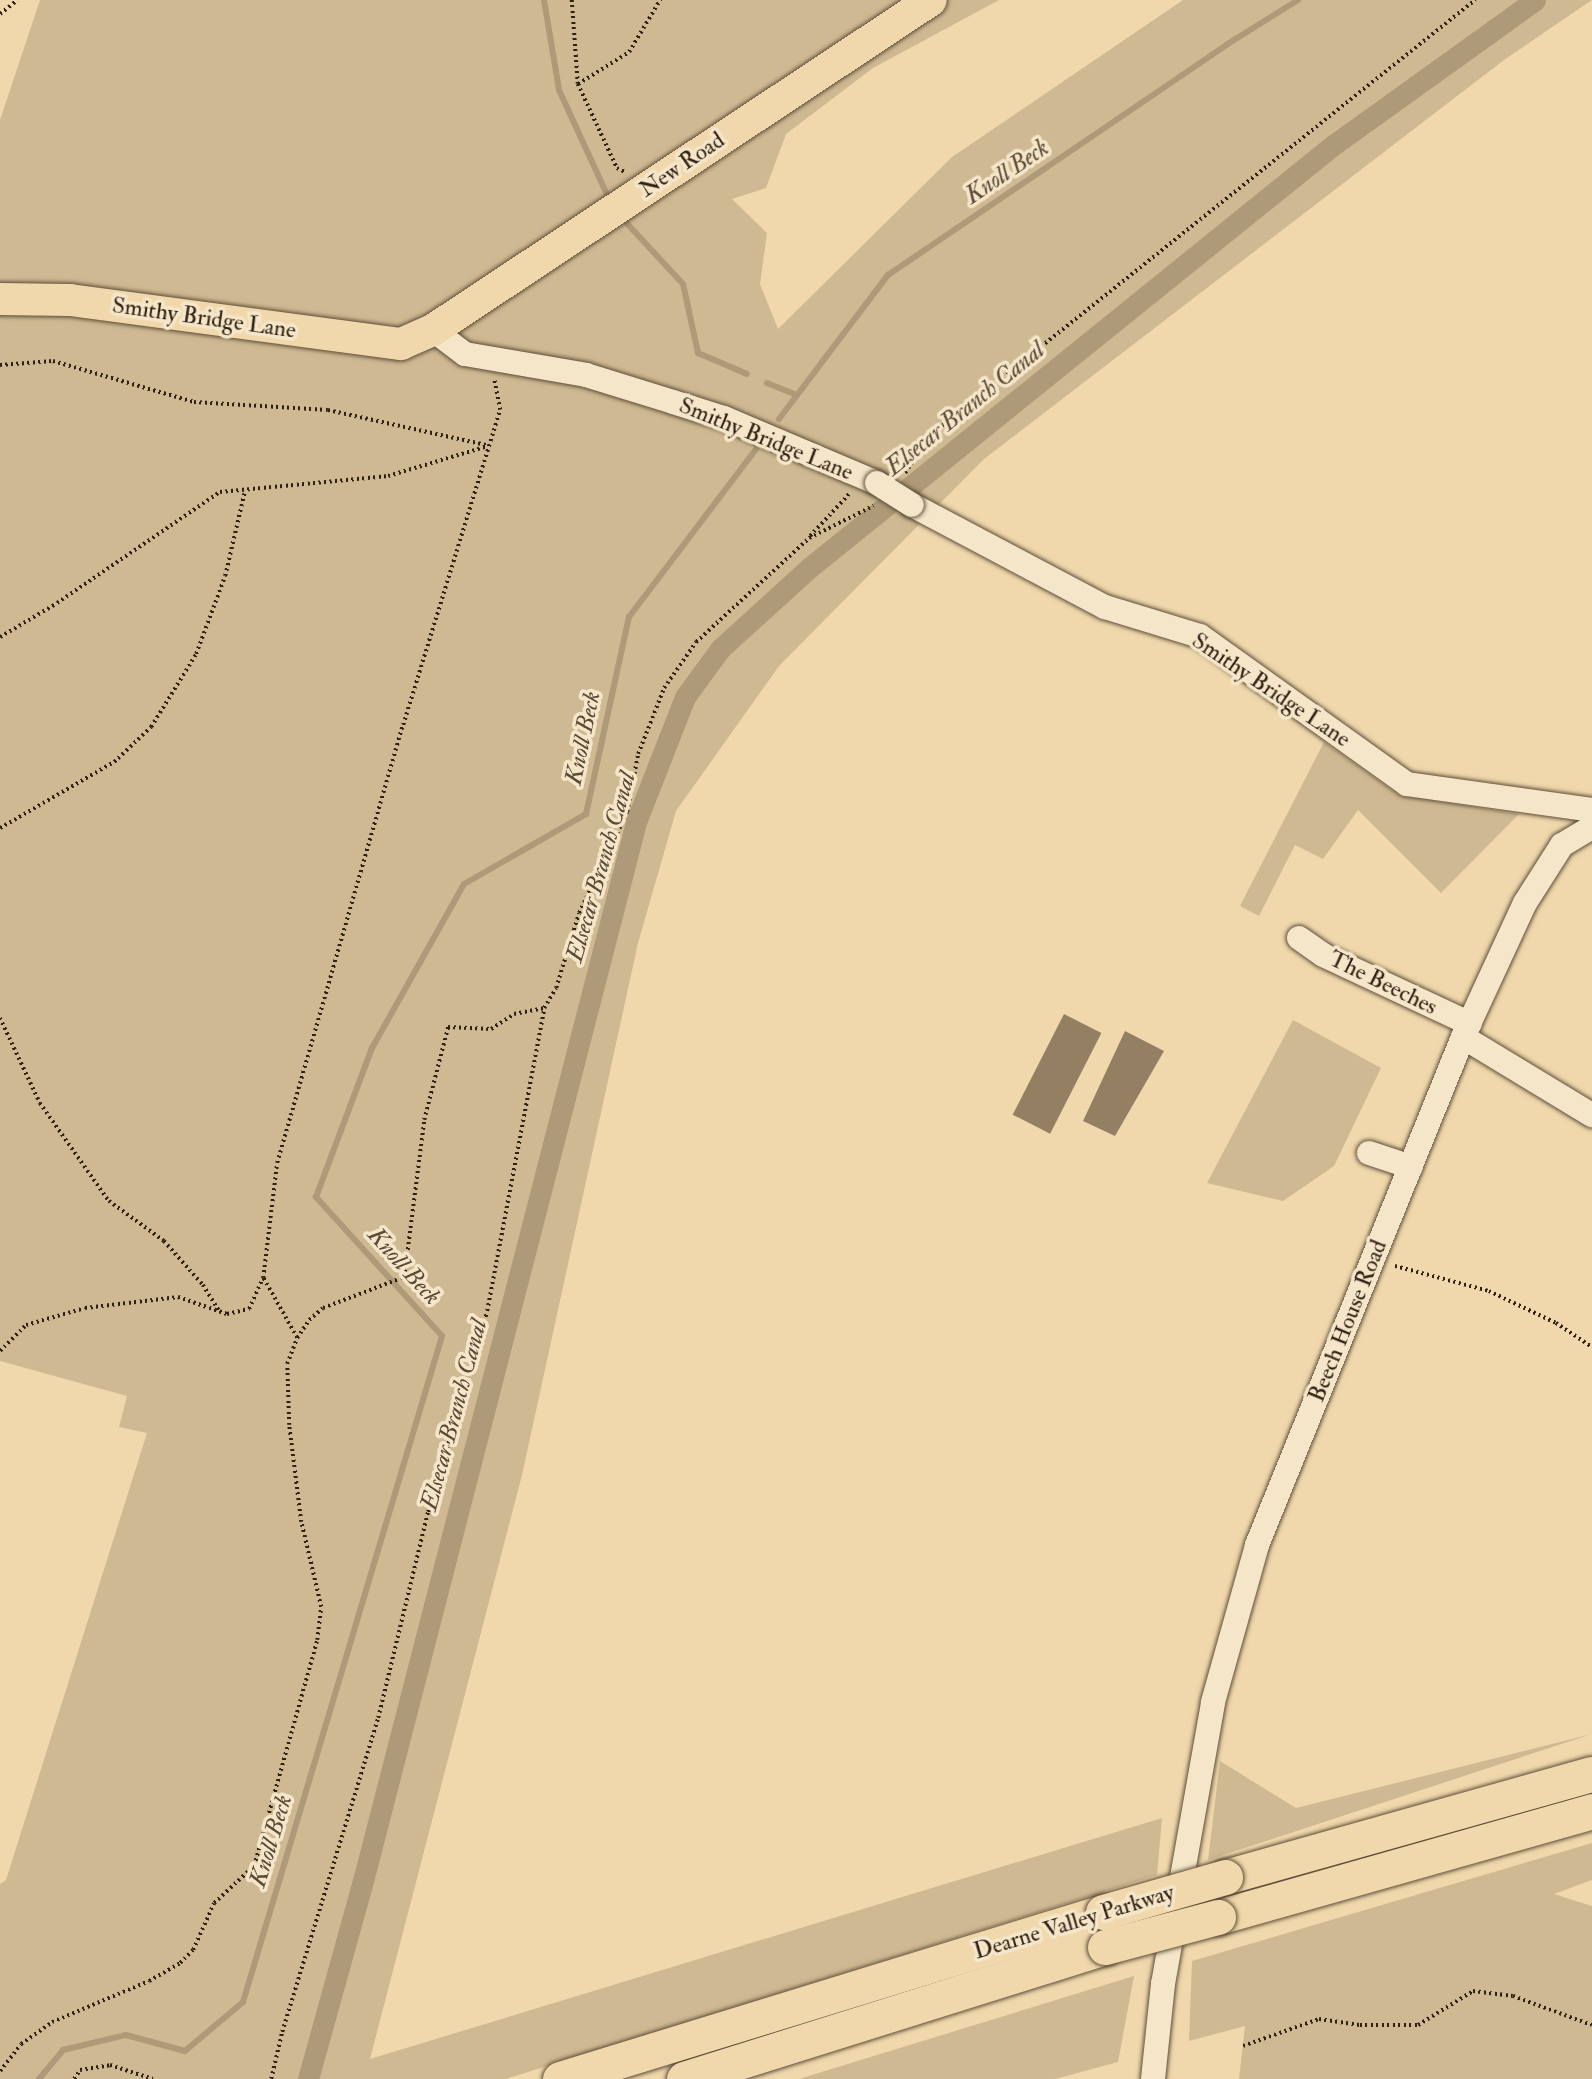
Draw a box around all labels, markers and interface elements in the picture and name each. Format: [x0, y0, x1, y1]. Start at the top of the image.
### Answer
street label: New Road [634, 126, 730, 204]
water label: Knoll Beck [960, 134, 1054, 210]
street label: Smithy Bridge Lane [110, 291, 298, 345]
water label: Elsecar Branch Canal [880, 336, 1050, 482]
street label: Smithy Bridge Lane [675, 392, 857, 486]
street label: Smithy Bridge Lane [1187, 627, 1355, 753]
water label: Knoll Beck [559, 689, 607, 787]
water label: Elsecar Branch Canal [560, 769, 642, 965]
street label: The Beeches [1324, 945, 1442, 1021]
water label: Knoll Beck [362, 1221, 446, 1311]
street label: Beech House Road [1303, 1236, 1393, 1406]
water label: Elsecar Branch Canal [415, 1316, 493, 1514]
water label: Knoll Beck [243, 1792, 299, 1890]
street label: Dearne Valley Parkway [971, 1878, 1177, 1966]

